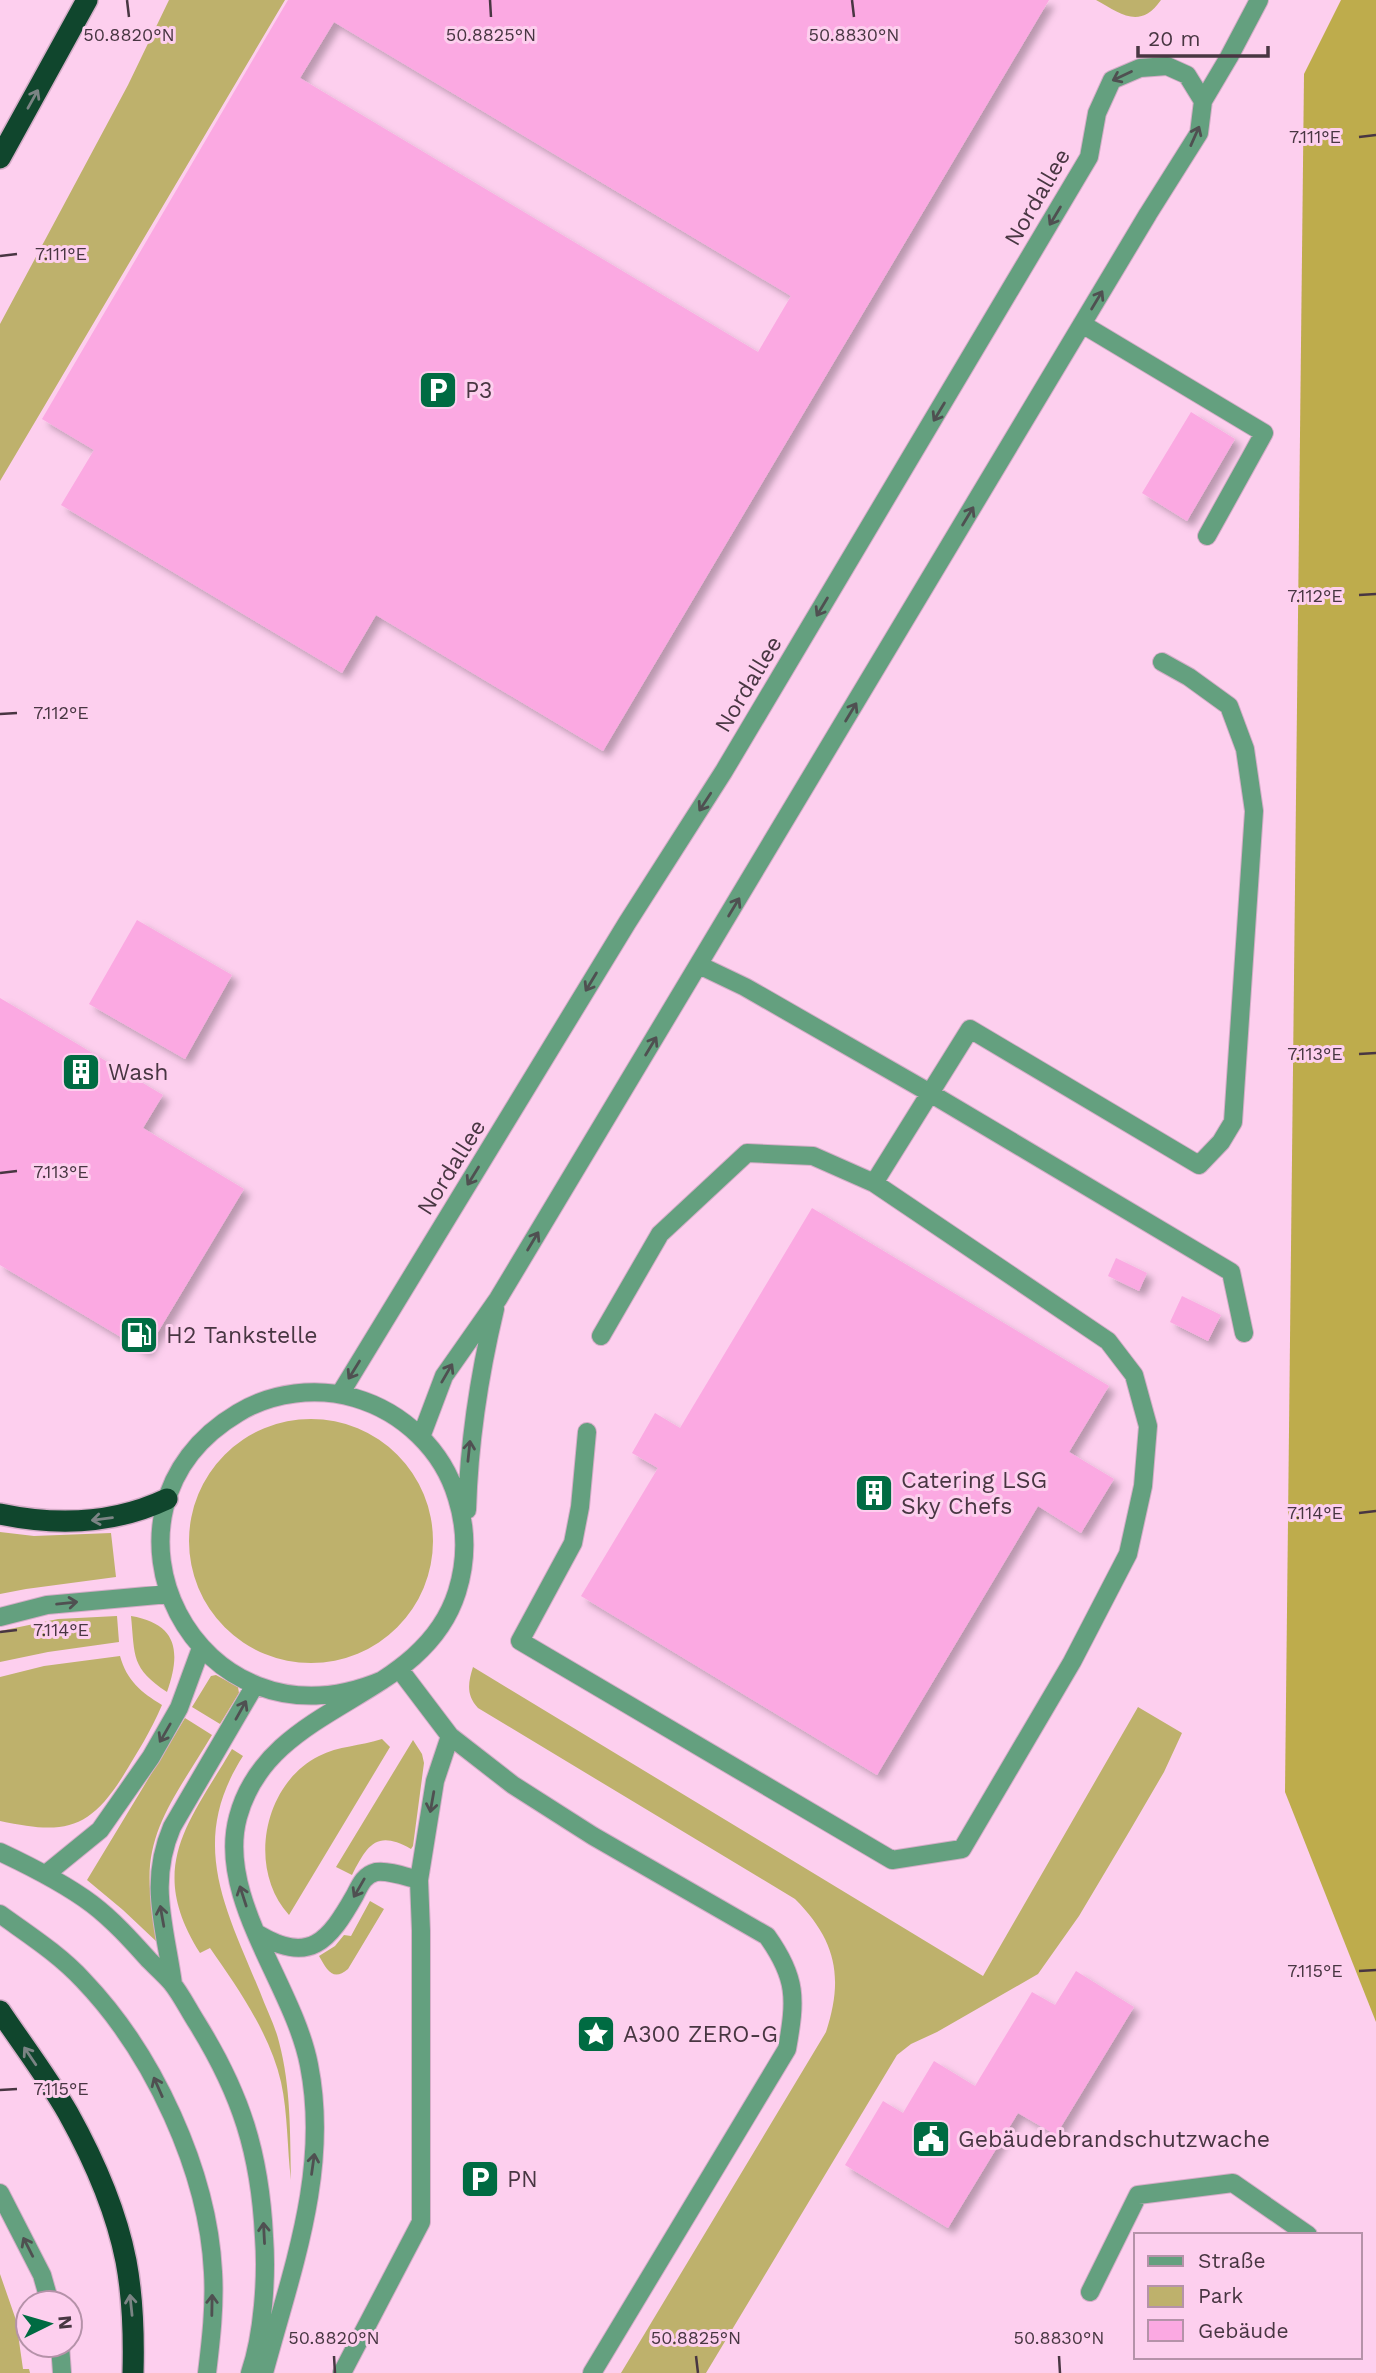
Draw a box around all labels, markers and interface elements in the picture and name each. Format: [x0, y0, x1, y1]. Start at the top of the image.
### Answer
scale bar [1138, 14, 1268, 58]
text: 50.8820°N [83, 24, 175, 45]
text: 50.8825°N [446, 24, 536, 45]
text: 50.8830°N [808, 24, 900, 45]
text: 20 m [1148, 26, 1200, 51]
one-way arrow [1112, 70, 1133, 83]
one-way arrow [26, 89, 40, 109]
one-way arrow [1189, 126, 1202, 147]
text: 7.111°E [1289, 126, 1341, 147]
street label: Nordallee [999, 144, 1076, 251]
one-way arrow [1048, 205, 1062, 225]
text: 7.111°E [35, 243, 87, 264]
one-way arrow [1090, 290, 1104, 310]
parking icon: P3 [417, 369, 459, 411]
place label: P3 [465, 377, 492, 404]
one-way arrow [932, 401, 946, 421]
one-way arrow [961, 507, 975, 527]
text: 7.112°E [1287, 585, 1343, 606]
one-way arrow [815, 597, 829, 617]
street label: Nordallee [709, 631, 788, 737]
text: 7.112°E [33, 702, 89, 723]
one-way arrow [844, 702, 858, 722]
one-way arrow [697, 791, 711, 811]
one-way arrow [727, 897, 741, 917]
one-way arrow [584, 971, 598, 991]
one-way arrow [644, 1036, 658, 1056]
text: 7.113°E [1287, 1043, 1343, 1064]
building icon: Wash [60, 1051, 102, 1093]
place label: Wash [108, 1059, 169, 1086]
street label: Nordallee [411, 1114, 491, 1220]
text: 7.113°E [33, 1161, 89, 1182]
one-way arrow [466, 1166, 480, 1186]
one-way arrow [526, 1231, 540, 1251]
fuel station icon: H2 Tankstelle [118, 1314, 160, 1356]
place label: H2 Tankstelle [166, 1322, 318, 1349]
one-way arrow [347, 1360, 361, 1380]
one-way arrow [440, 1364, 454, 1384]
one-way arrow [463, 1440, 476, 1463]
place label: Catering LSG Sky Chefs [901, 1467, 1047, 1520]
building icon: Catering LSG Sky Chefs [853, 1472, 895, 1514]
text: 7.114°E [1287, 1502, 1343, 1523]
one-way arrow [92, 1512, 114, 1525]
one-way arrow [55, 1597, 78, 1610]
text: 7.114°E [33, 1619, 89, 1640]
one-way arrow [235, 1700, 248, 1721]
one-way arrow [158, 1722, 171, 1743]
one-way arrow [425, 1790, 438, 1813]
one-way arrow [352, 1877, 365, 1898]
one-way arrow [236, 1886, 248, 1908]
one-way arrow [155, 1906, 168, 1928]
text: 7.115°E [1287, 1960, 1343, 1981]
place icon: A300 ZERO-G [575, 2013, 617, 2055]
place label: A300 ZERO-G [623, 2021, 778, 2048]
one-way arrow [23, 2047, 37, 2066]
one-way arrow [151, 2077, 164, 2098]
text: 7.115°E [33, 2078, 89, 2099]
public building icon: Gebäudebrandschutzwache [910, 2118, 952, 2160]
place label: Gebäudebrandschutzwache [958, 2126, 1270, 2153]
one-way arrow [307, 2153, 320, 2176]
parking icon: PN [459, 2158, 501, 2200]
place label: PN [507, 2166, 538, 2193]
one-way arrow [258, 2221, 271, 2244]
legend [1134, 2233, 1362, 2359]
one-way arrow [20, 2237, 34, 2258]
text: Straße [1198, 2248, 1266, 2273]
text: Park [1198, 2283, 1243, 2308]
north arrow [14, 2289, 84, 2359]
one-way arrow [124, 2294, 137, 2317]
one-way arrow [206, 2294, 219, 2317]
text: N [53, 2315, 78, 2331]
text: Gebäude [1198, 2318, 1289, 2343]
text: 50.8820°N [288, 2327, 380, 2348]
text: 50.8825°N [651, 2327, 741, 2348]
text: 50.8830°N [1013, 2327, 1105, 2348]

